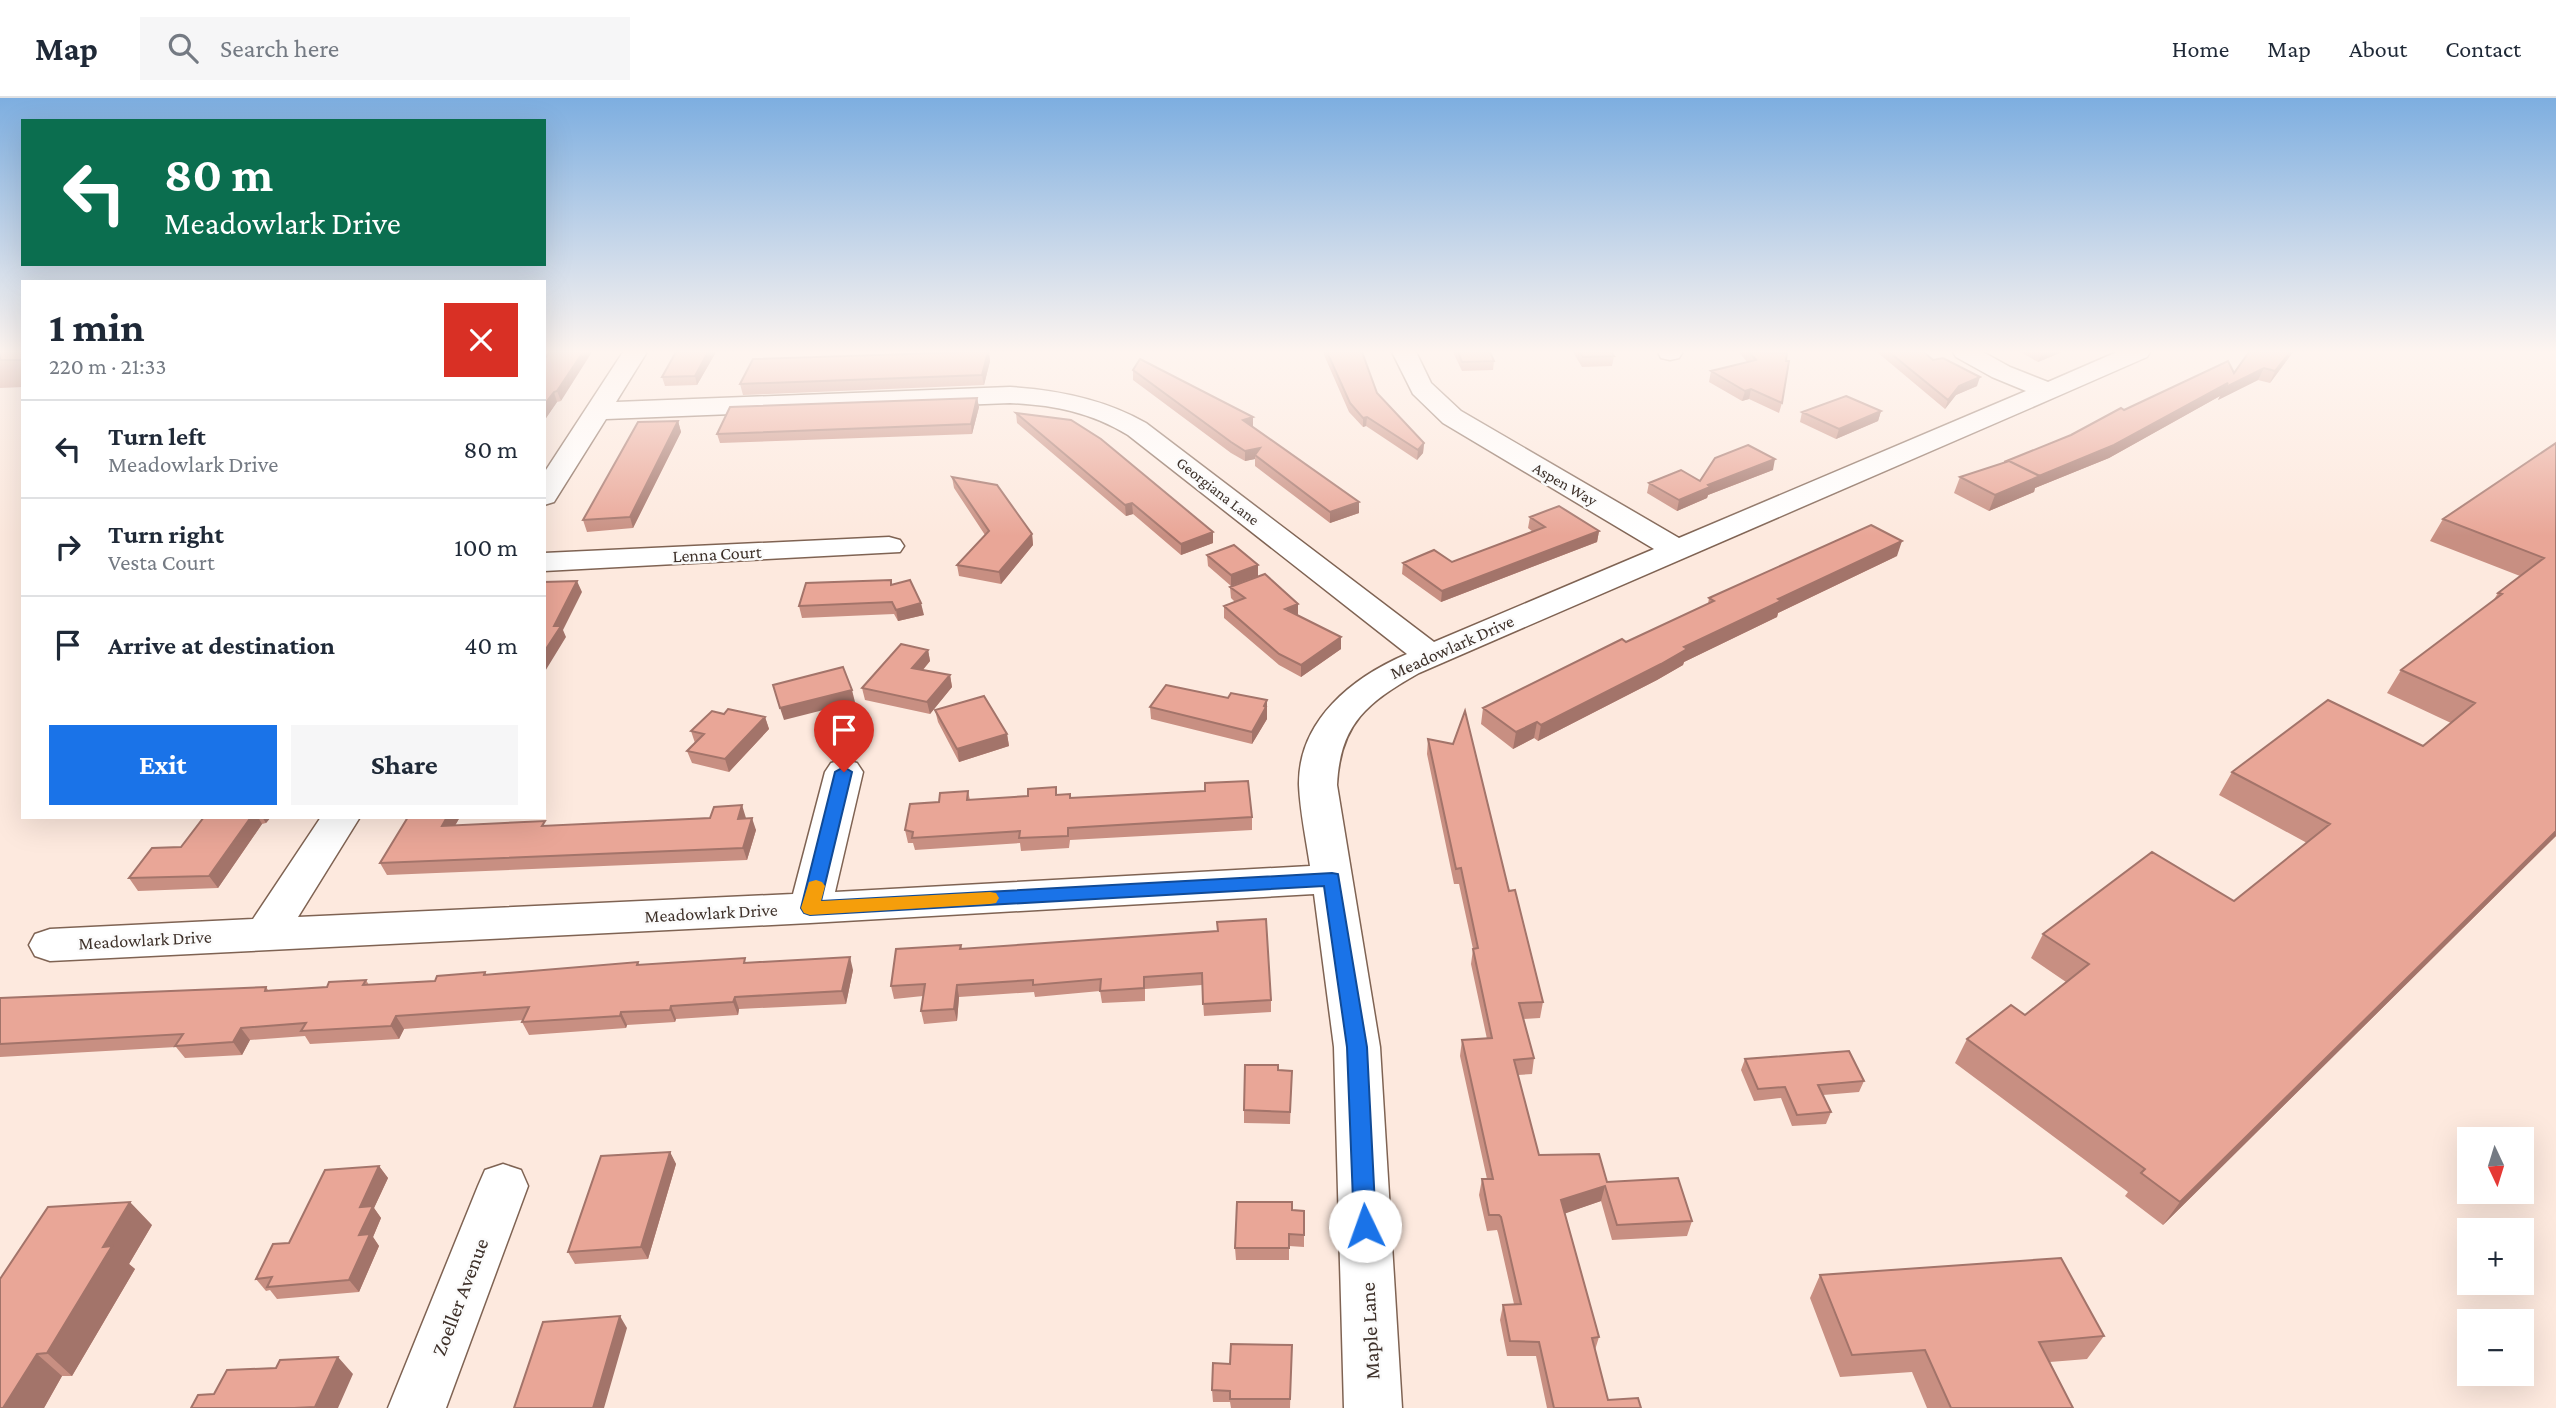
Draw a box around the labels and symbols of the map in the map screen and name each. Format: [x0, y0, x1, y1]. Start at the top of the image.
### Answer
street label: Georgiana Lane [1173, 454, 1263, 529]
street label: Aspen Way [1529, 459, 1601, 510]
street label: Lenna Court [672, 542, 763, 566]
street label: Meadowlark Drive [1387, 611, 1517, 683]
pin [814, 700, 874, 772]
street label: Meadowlark Drive [644, 900, 778, 926]
street label: Meadowlark Drive [78, 927, 212, 953]
north arrow [2457, 1127, 2534, 1204]
position arrow [1328, 1189, 1402, 1263]
street label: Zoeller Avenue [427, 1235, 493, 1359]
street label: Maple Lane [1355, 1282, 1385, 1380]

